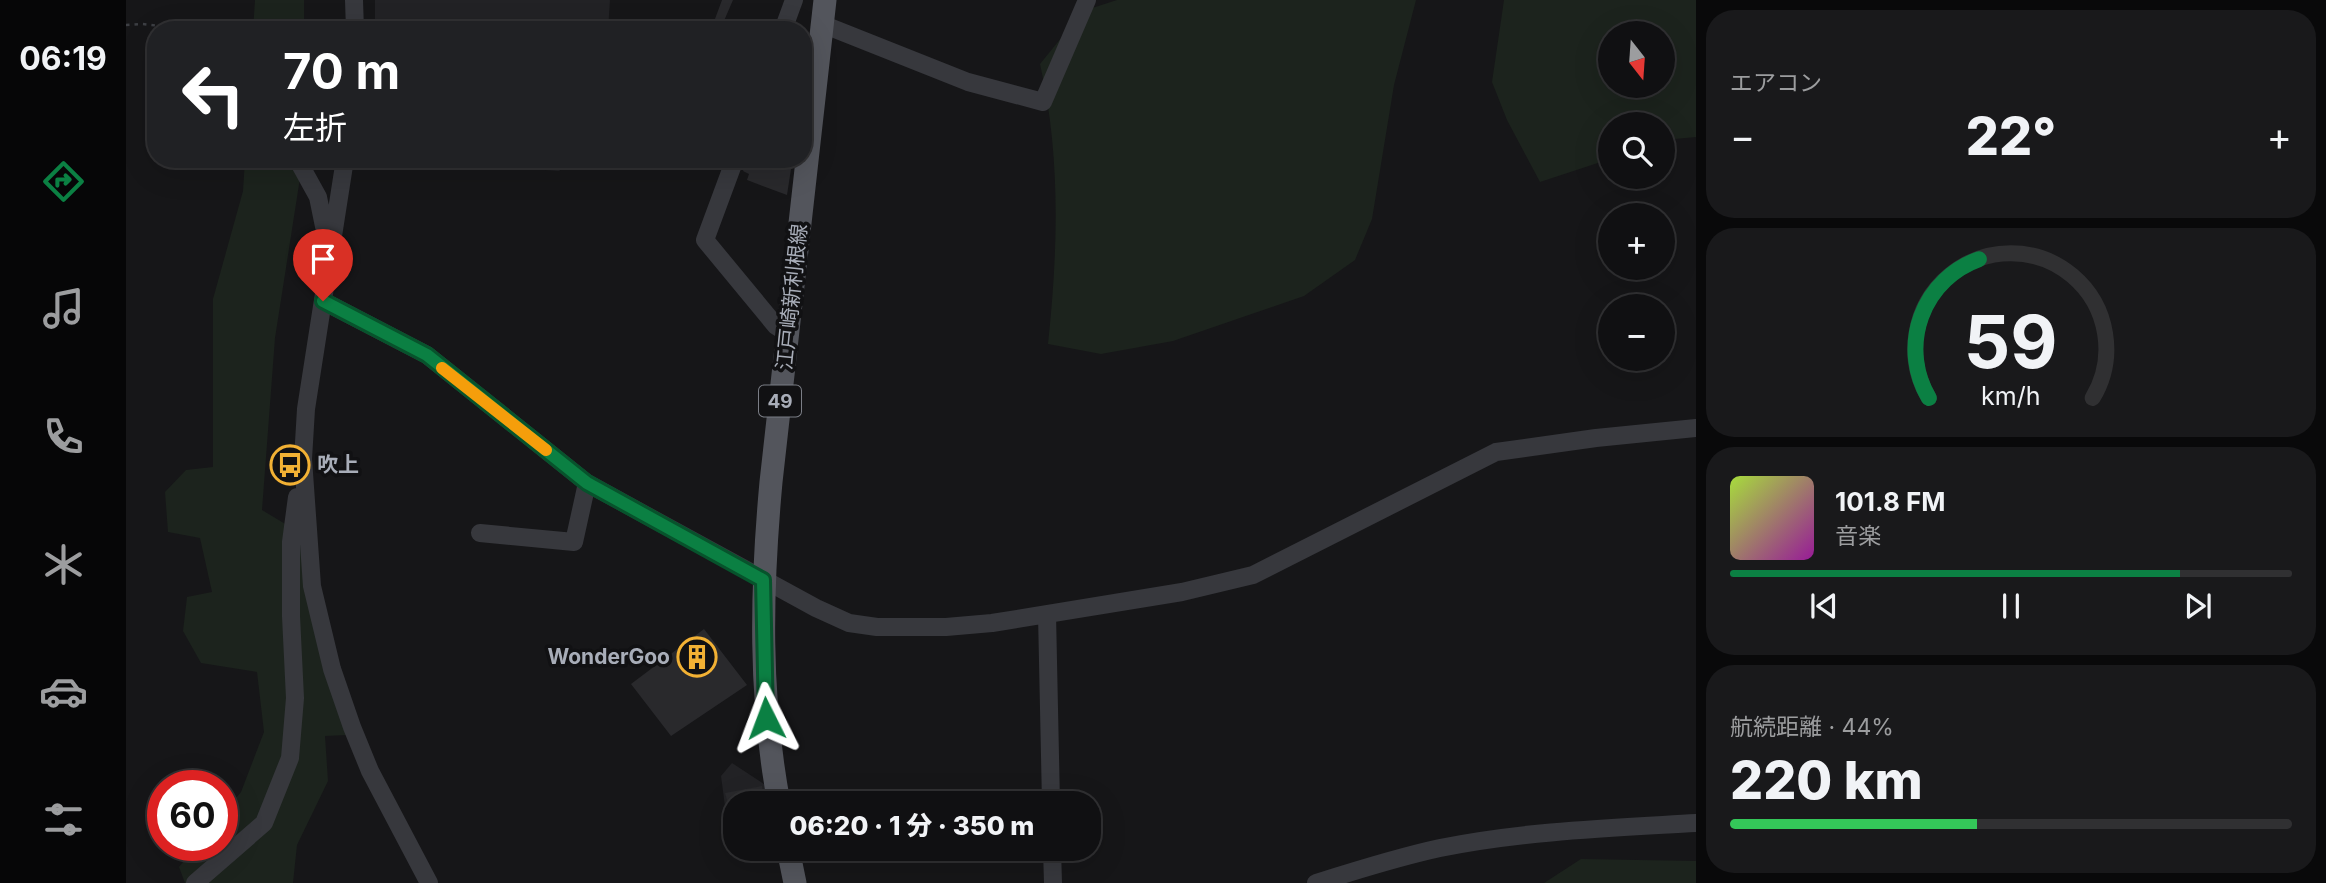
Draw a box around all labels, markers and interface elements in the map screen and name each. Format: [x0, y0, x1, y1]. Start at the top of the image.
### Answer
north arrow [1598, 21, 1675, 98]
map controls [1598, 21, 1675, 371]
text: 06:19 [19, 39, 107, 78]
text: 70 m [283, 42, 400, 101]
icon: left [168, 49, 259, 140]
text: エアコン [1730, 69, 1822, 97]
text: 22° [1966, 105, 2056, 168]
text: 左折 [283, 108, 347, 147]
button: search [1598, 112, 1675, 189]
text: − [1730, 113, 1755, 159]
text: + [2267, 113, 2292, 159]
icon: directions [39, 157, 88, 206]
button: + [1598, 203, 1675, 280]
street label: 江戸崎新利根線 [771, 223, 812, 371]
pin [293, 229, 353, 301]
icon: arrive [304, 240, 342, 278]
icon: music [39, 284, 88, 333]
button: − [1598, 294, 1675, 371]
text: 59 [1964, 298, 2058, 387]
text: km/h [1981, 381, 2041, 411]
road number: 49 [759, 386, 801, 416]
icon: phone [39, 412, 88, 461]
bus stop icon: 吹上 [269, 444, 311, 486]
place label: 吹上 [317, 452, 359, 477]
text: 101.8 FM [1835, 486, 1945, 517]
text: 音楽 [1835, 522, 1881, 550]
icon: climate [39, 540, 88, 589]
icon: previous [1805, 587, 1843, 625]
icon: pause [1992, 587, 2030, 625]
icon: next [2179, 587, 2217, 625]
building icon: WonderGoo [676, 636, 718, 678]
place label: WonderGoo [547, 644, 670, 669]
icon: car [39, 667, 88, 716]
position arrow [729, 681, 803, 755]
text: 航続距離 · 44% [1730, 713, 1894, 741]
text: 220 km [1730, 749, 1923, 812]
speed limit sign: 60 [147, 770, 238, 861]
icon: filters [39, 795, 88, 844]
text: 06:20 · 1 分 · 350 m [790, 810, 1034, 841]

